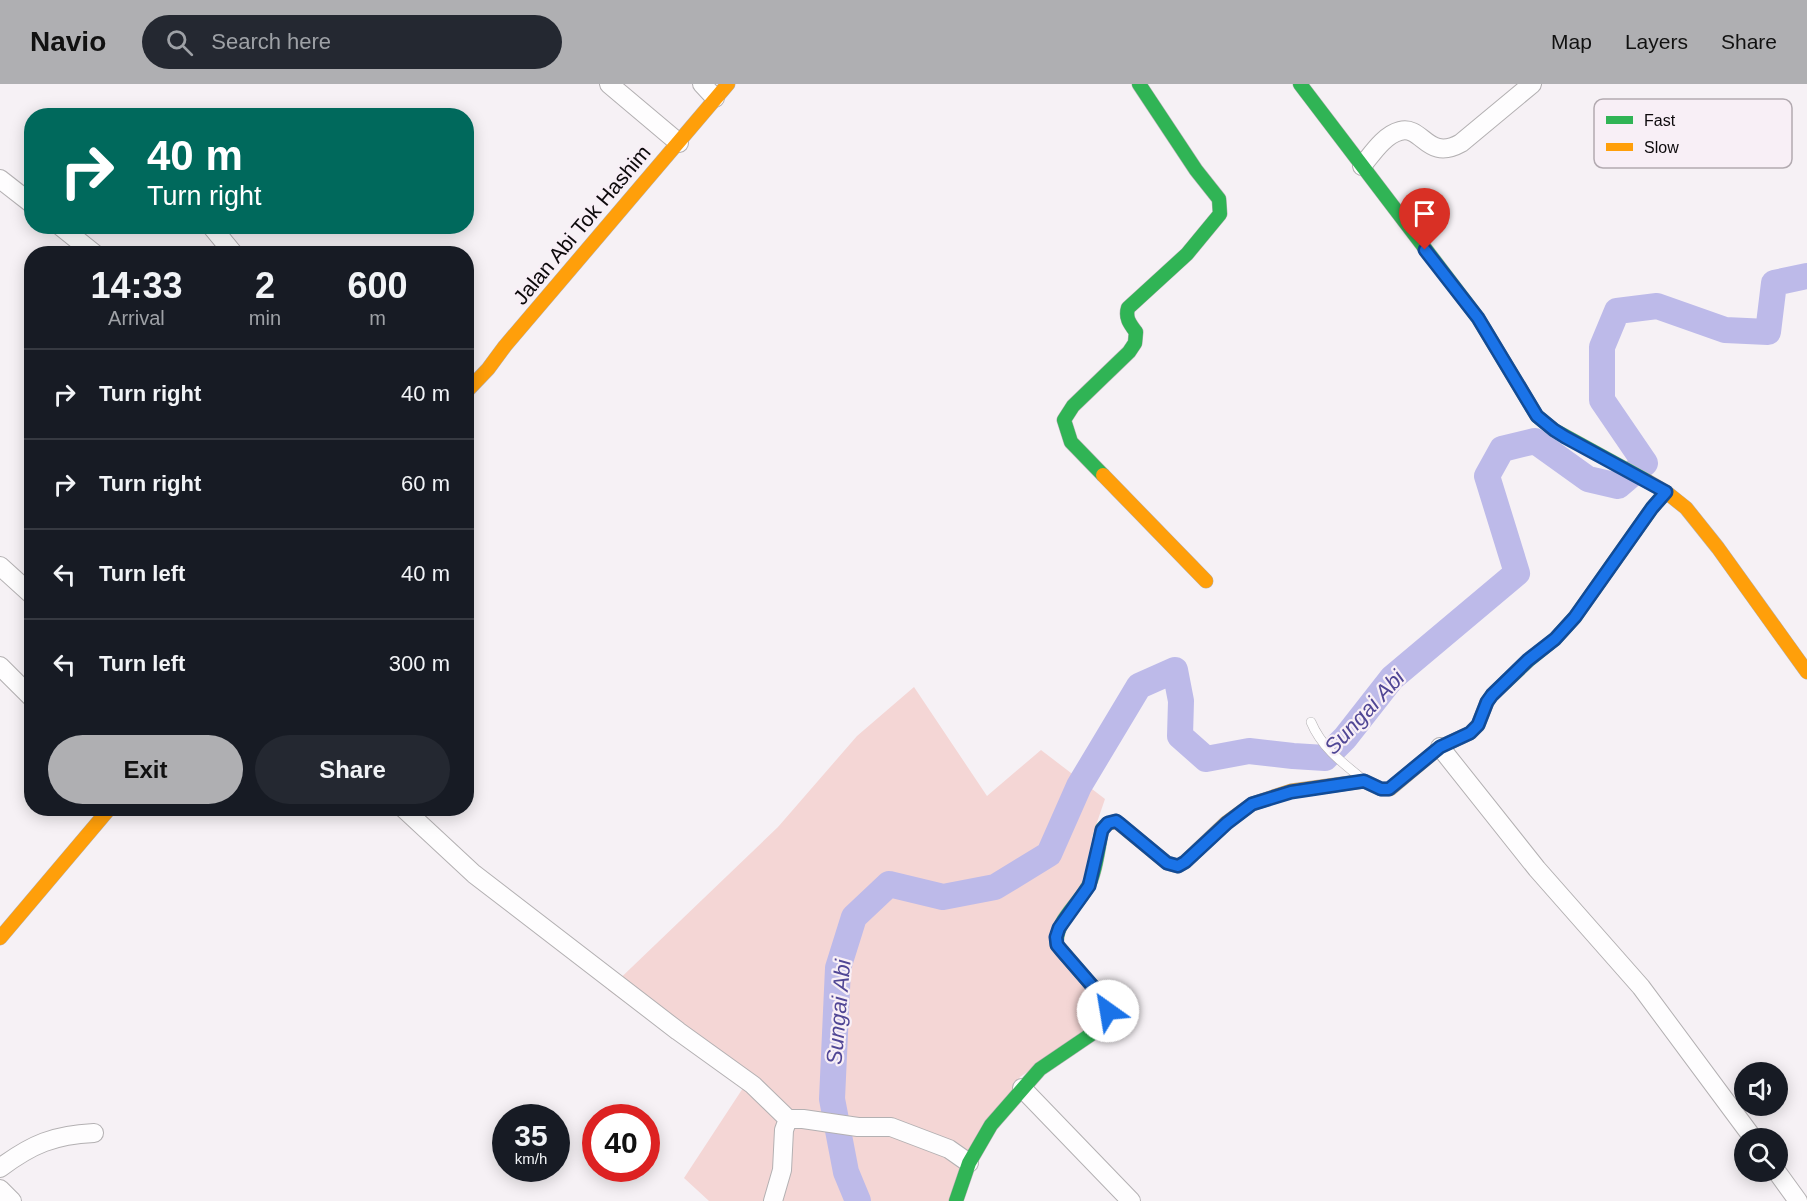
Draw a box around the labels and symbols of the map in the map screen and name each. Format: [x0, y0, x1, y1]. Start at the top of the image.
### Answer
legend [1594, 99, 1792, 168]
text: Fast [1644, 112, 1676, 129]
text: Slow [1644, 139, 1679, 156]
street label: Jalan Abi Tok Hashim [508, 141, 655, 309]
pin [1399, 188, 1450, 250]
water label: Sungai Abi [1319, 664, 1410, 759]
water label: Sungai Abi [821, 957, 856, 1066]
position arrow [1076, 979, 1140, 1043]
speed limit sign: 40 [582, 1104, 660, 1182]

